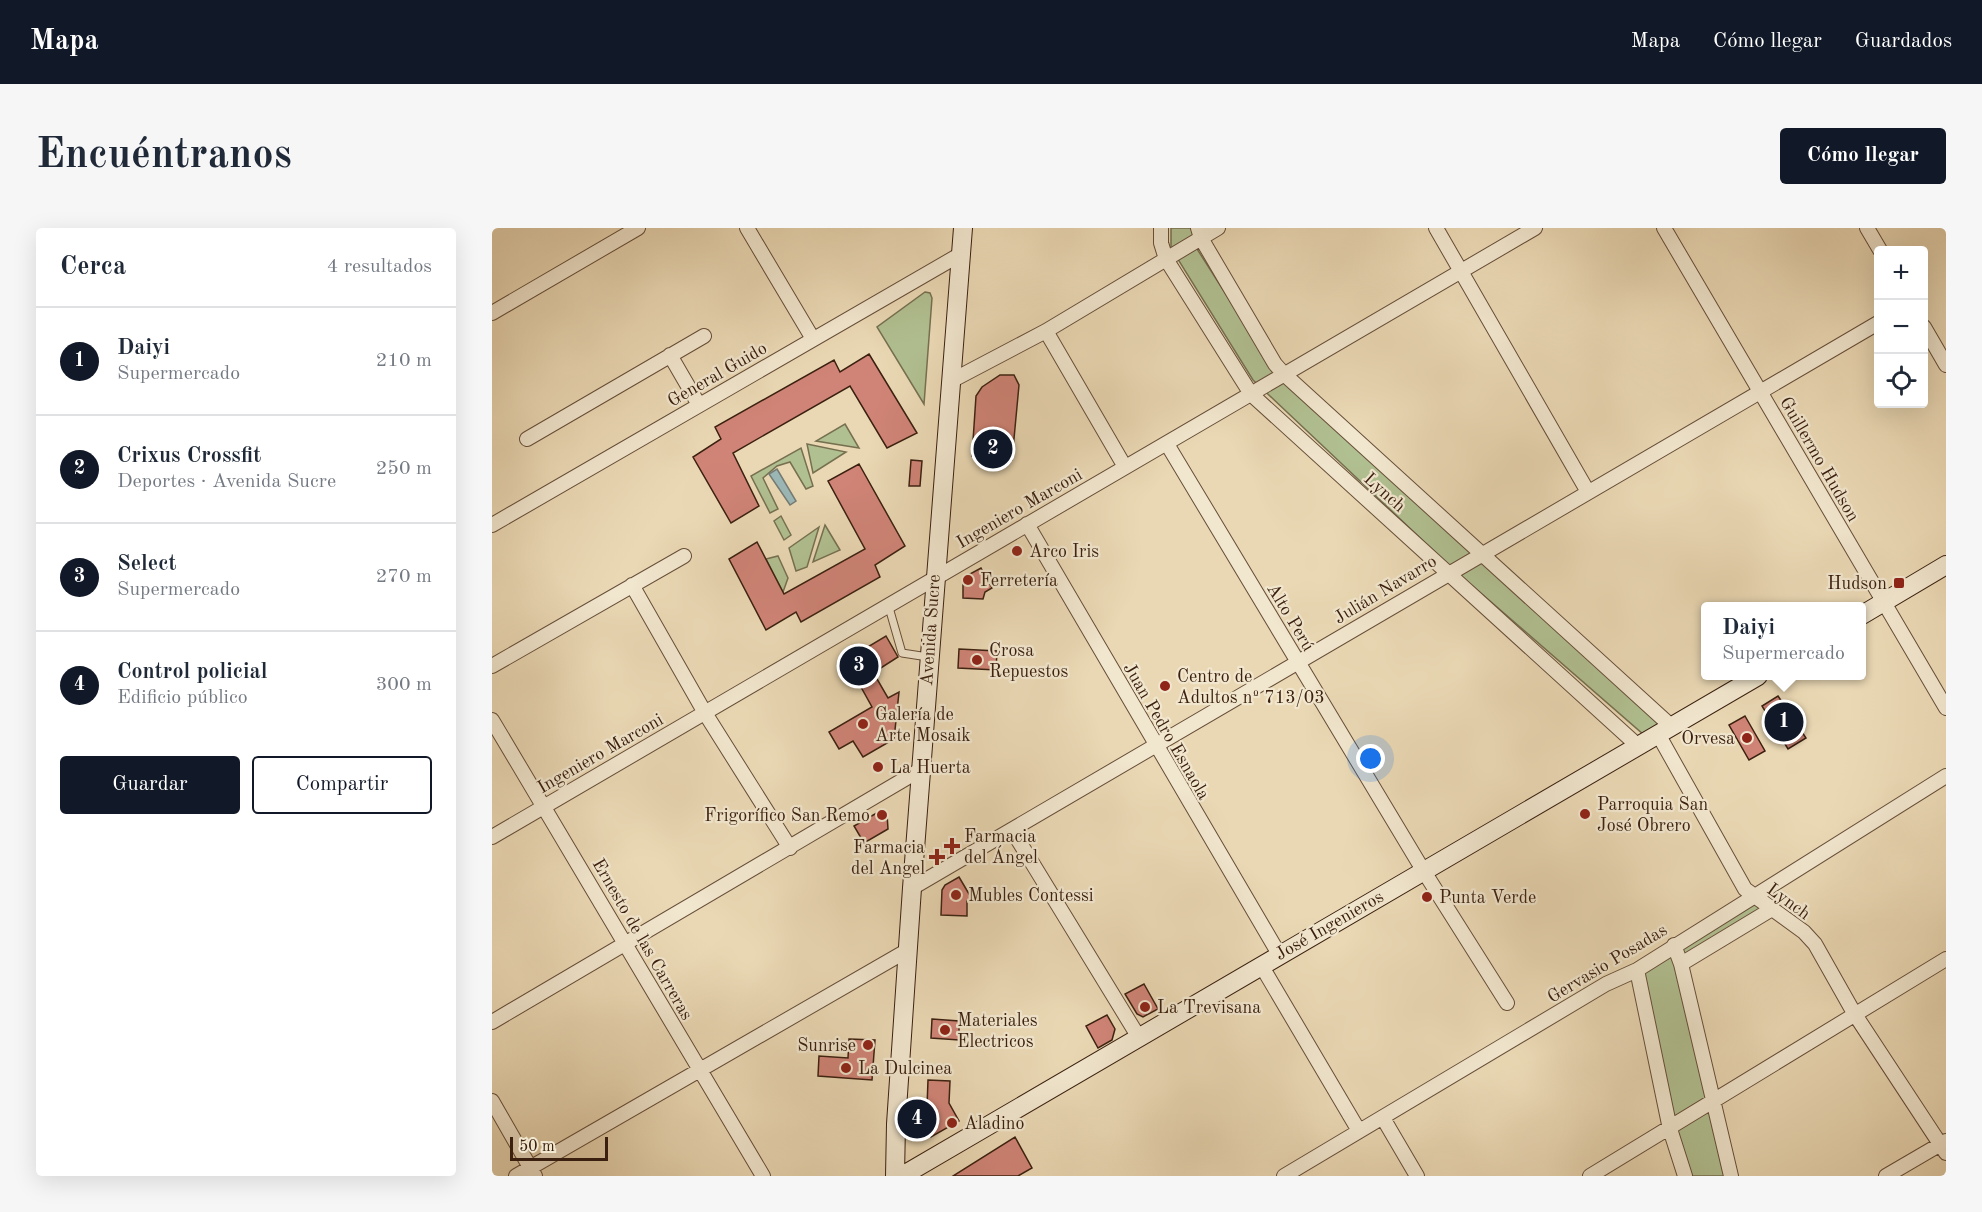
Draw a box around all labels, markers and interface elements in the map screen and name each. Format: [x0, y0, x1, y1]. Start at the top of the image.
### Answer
text: Mapa [30, 28, 99, 56]
text: Mapa [1631, 31, 1680, 52]
text: Cómo llegar [1713, 31, 1822, 52]
text: Guardados [1855, 31, 1952, 52]
button: Cómo llegar [1780, 128, 1946, 184]
text: Encuéntranos [36, 135, 292, 177]
map controls [1874, 246, 1928, 408]
button: + [1874, 246, 1928, 300]
text: Cerca [60, 254, 126, 280]
text: 4 resultados [327, 257, 432, 277]
button: − [1874, 300, 1928, 354]
text: Daiyi [117, 337, 170, 359]
street label: General Guido [665, 339, 770, 410]
text: 1 [74, 351, 85, 371]
text: 210 m [376, 351, 432, 371]
button: locate [1874, 354, 1928, 408]
text: Supermercado [117, 364, 240, 384]
street label: Guillermo Hudson [1776, 394, 1862, 525]
pin: 2 [974, 426, 1012, 472]
text: Crixus Crossfit [117, 445, 261, 467]
text: 2 [74, 459, 85, 479]
text: 250 m [376, 459, 432, 479]
street label: Ingeniero Marconi [954, 466, 1085, 552]
street label: Lynch [1360, 470, 1409, 516]
text: Deportes · Avenida Sucre [117, 472, 336, 492]
place label: Arco Iris [1029, 543, 1099, 561]
marker: Arco Iris [1010, 544, 1024, 558]
street label: Julián Navarro [1331, 552, 1440, 628]
text: Select [117, 553, 177, 575]
text: 3 [74, 567, 85, 587]
text: 270 m [376, 567, 432, 587]
place label: Ferretería [980, 572, 1058, 590]
marker: Ferretería [961, 573, 975, 587]
street label: Avenida Sucre [918, 574, 944, 686]
place label: Hudson [1827, 575, 1887, 593]
marker: Hudson [1892, 576, 1906, 590]
text: Supermercado [117, 580, 240, 600]
street label: Alto Perú [1263, 581, 1317, 655]
popup [1701, 602, 1866, 680]
text: Daiyi [1722, 617, 1775, 639]
place label: Crosa Repuestos [989, 642, 1068, 681]
pin: 3 [840, 644, 878, 688]
text: Supermercado [1722, 644, 1845, 664]
marker: Crosa Repuestos [970, 653, 984, 667]
street label: Juan Pedro Esnaola [1120, 660, 1213, 803]
text: Control policial [117, 661, 268, 683]
place label: Centro de Adultos nº 713/03 [1177, 668, 1325, 707]
text: 4 [74, 675, 85, 695]
text: 300 m [376, 675, 432, 695]
marker: Centro de Adultos nº 713/03 [1158, 679, 1172, 693]
text: Edificio público [117, 688, 248, 708]
pin: 1 [1764, 700, 1804, 744]
place label: Galería de Arte Mosaik [875, 706, 971, 745]
street label: Ingeniero Marconi [535, 711, 666, 797]
marker: Galería de Arte Mosaik [856, 717, 870, 731]
place label: Orvesa [1681, 730, 1735, 748]
marker: Orvesa [1740, 731, 1754, 745]
your location [1356, 744, 1385, 773]
button: Guardar [60, 756, 240, 814]
button: Compartir [252, 756, 432, 814]
place label: La Huerta [890, 759, 971, 777]
marker: La Huerta [871, 760, 885, 774]
place label: Parroquia San José Obrero [1597, 796, 1709, 835]
place label: Frigorífico San Remo [704, 807, 870, 825]
marker: Parroquia San José Obrero [1578, 807, 1592, 821]
marker: Frigorífico San Remo [875, 808, 889, 822]
place label: Farmacia del Ángel [964, 828, 1038, 867]
place label: Farmacia del Angel [851, 839, 925, 878]
marker: Farmacia del Ángel [945, 839, 959, 853]
marker: Farmacia del Angel [930, 850, 944, 864]
street label: Ernesto de las Carreras [589, 856, 696, 1024]
street label: Lynch [1763, 880, 1814, 924]
place label: Mubles Contessi [968, 887, 1094, 905]
marker: Mubles Contessi [949, 888, 963, 902]
street label: José Ingenieros [1272, 888, 1387, 964]
place label: Punta Verde [1439, 889, 1536, 907]
marker: Punta Verde [1420, 890, 1434, 904]
street label: Gervasio Posadas [1545, 921, 1671, 1007]
place label: La Trevisana [1157, 999, 1261, 1017]
marker: La Trevisana [1138, 1000, 1152, 1014]
place label: Materiales Electricos [957, 1012, 1038, 1051]
marker: Materiales Electricos [938, 1023, 952, 1037]
place label: Sunrise [797, 1037, 856, 1055]
marker: Sunrise [861, 1038, 875, 1052]
place label: La Dulcinea [858, 1060, 952, 1078]
marker: La Dulcinea [839, 1061, 853, 1075]
pin: 4 [898, 1096, 936, 1142]
place label: Aladino [964, 1115, 1024, 1133]
marker: Aladino [945, 1116, 959, 1130]
scale bar [510, 1134, 608, 1162]
text: 50 m [519, 1139, 555, 1155]

